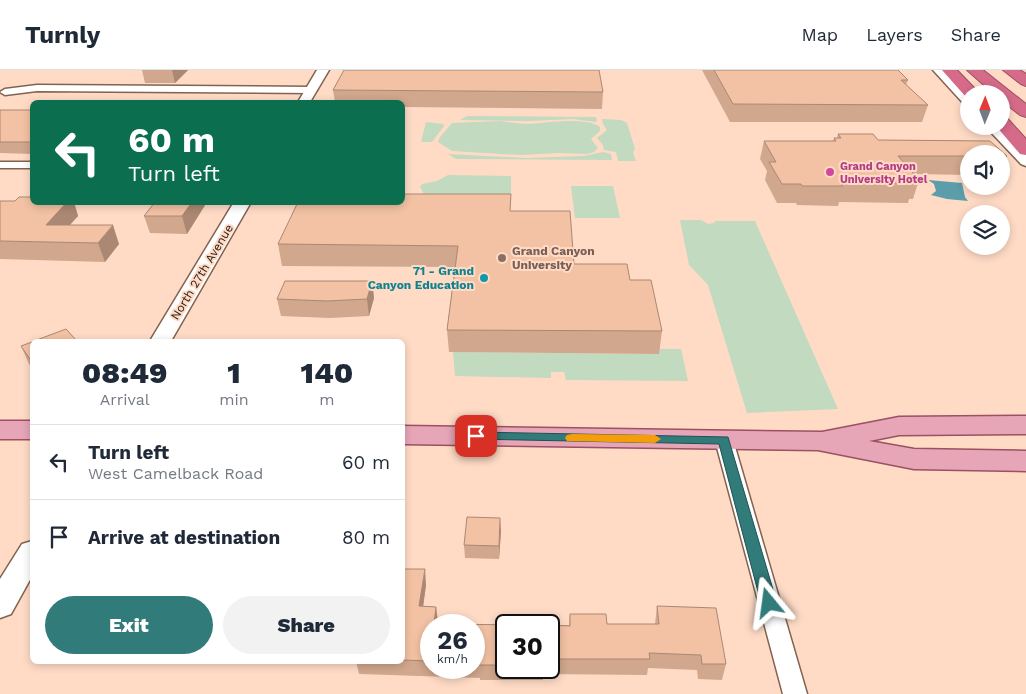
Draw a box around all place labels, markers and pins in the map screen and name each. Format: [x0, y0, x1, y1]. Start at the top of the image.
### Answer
place label: Grand Canyon University Hotel [840, 160, 928, 186]
marker: Grand Canyon University Hotel [824, 166, 836, 178]
place label: Grand Canyon University [512, 244, 595, 272]
marker: Grand Canyon University [496, 252, 508, 264]
place label: 71 - Grand Canyon Education [368, 264, 474, 292]
marker: 71 - Grand Canyon Education [478, 272, 490, 284]
pin [455, 415, 497, 457]

